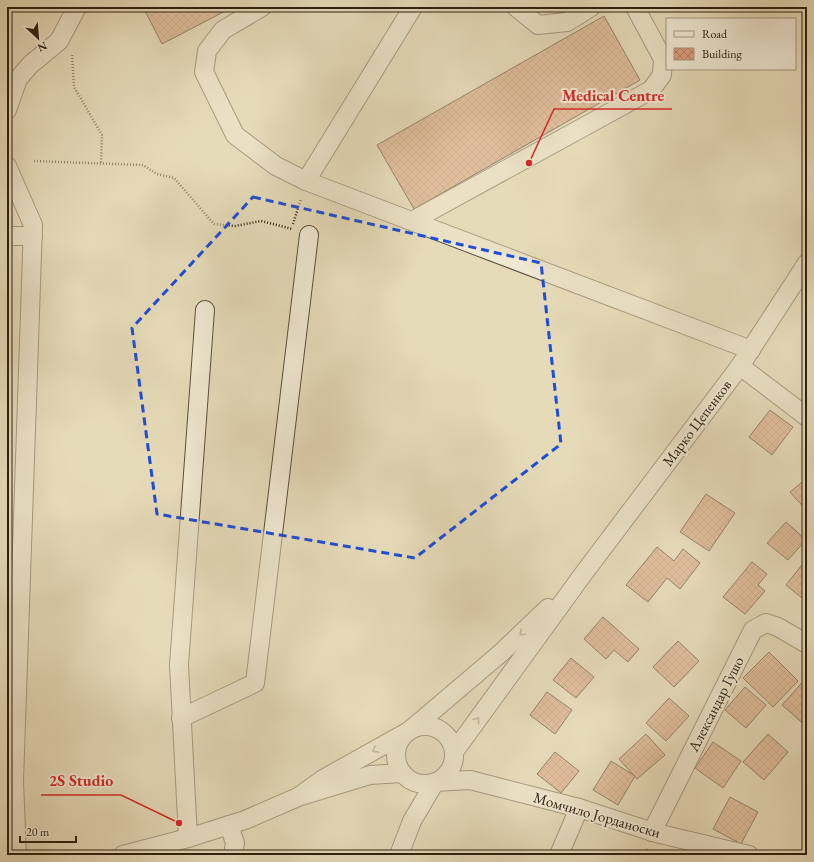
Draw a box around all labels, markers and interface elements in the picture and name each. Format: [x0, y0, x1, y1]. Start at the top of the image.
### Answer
north arrow [18, 18, 58, 58]
legend [666, 18, 796, 70]
text: Road [702, 26, 728, 42]
text: N [35, 39, 49, 55]
text: Building [702, 46, 743, 62]
callout: Medical Centre [554, 81, 672, 109]
text: Medical Centre [562, 85, 664, 106]
street label: Марко Цепенков [658, 376, 735, 470]
one-way arrow [519, 628, 527, 636]
street label: Александар Гушо [683, 653, 748, 755]
one-way arrow [472, 718, 479, 725]
one-way arrow [372, 745, 379, 752]
callout: 2S Studio [41, 767, 121, 795]
text: 2S Studio [49, 770, 113, 791]
street label: Момчило Јорданоски [532, 787, 663, 842]
scale bar [20, 818, 76, 844]
text: 20 m [26, 824, 50, 840]

